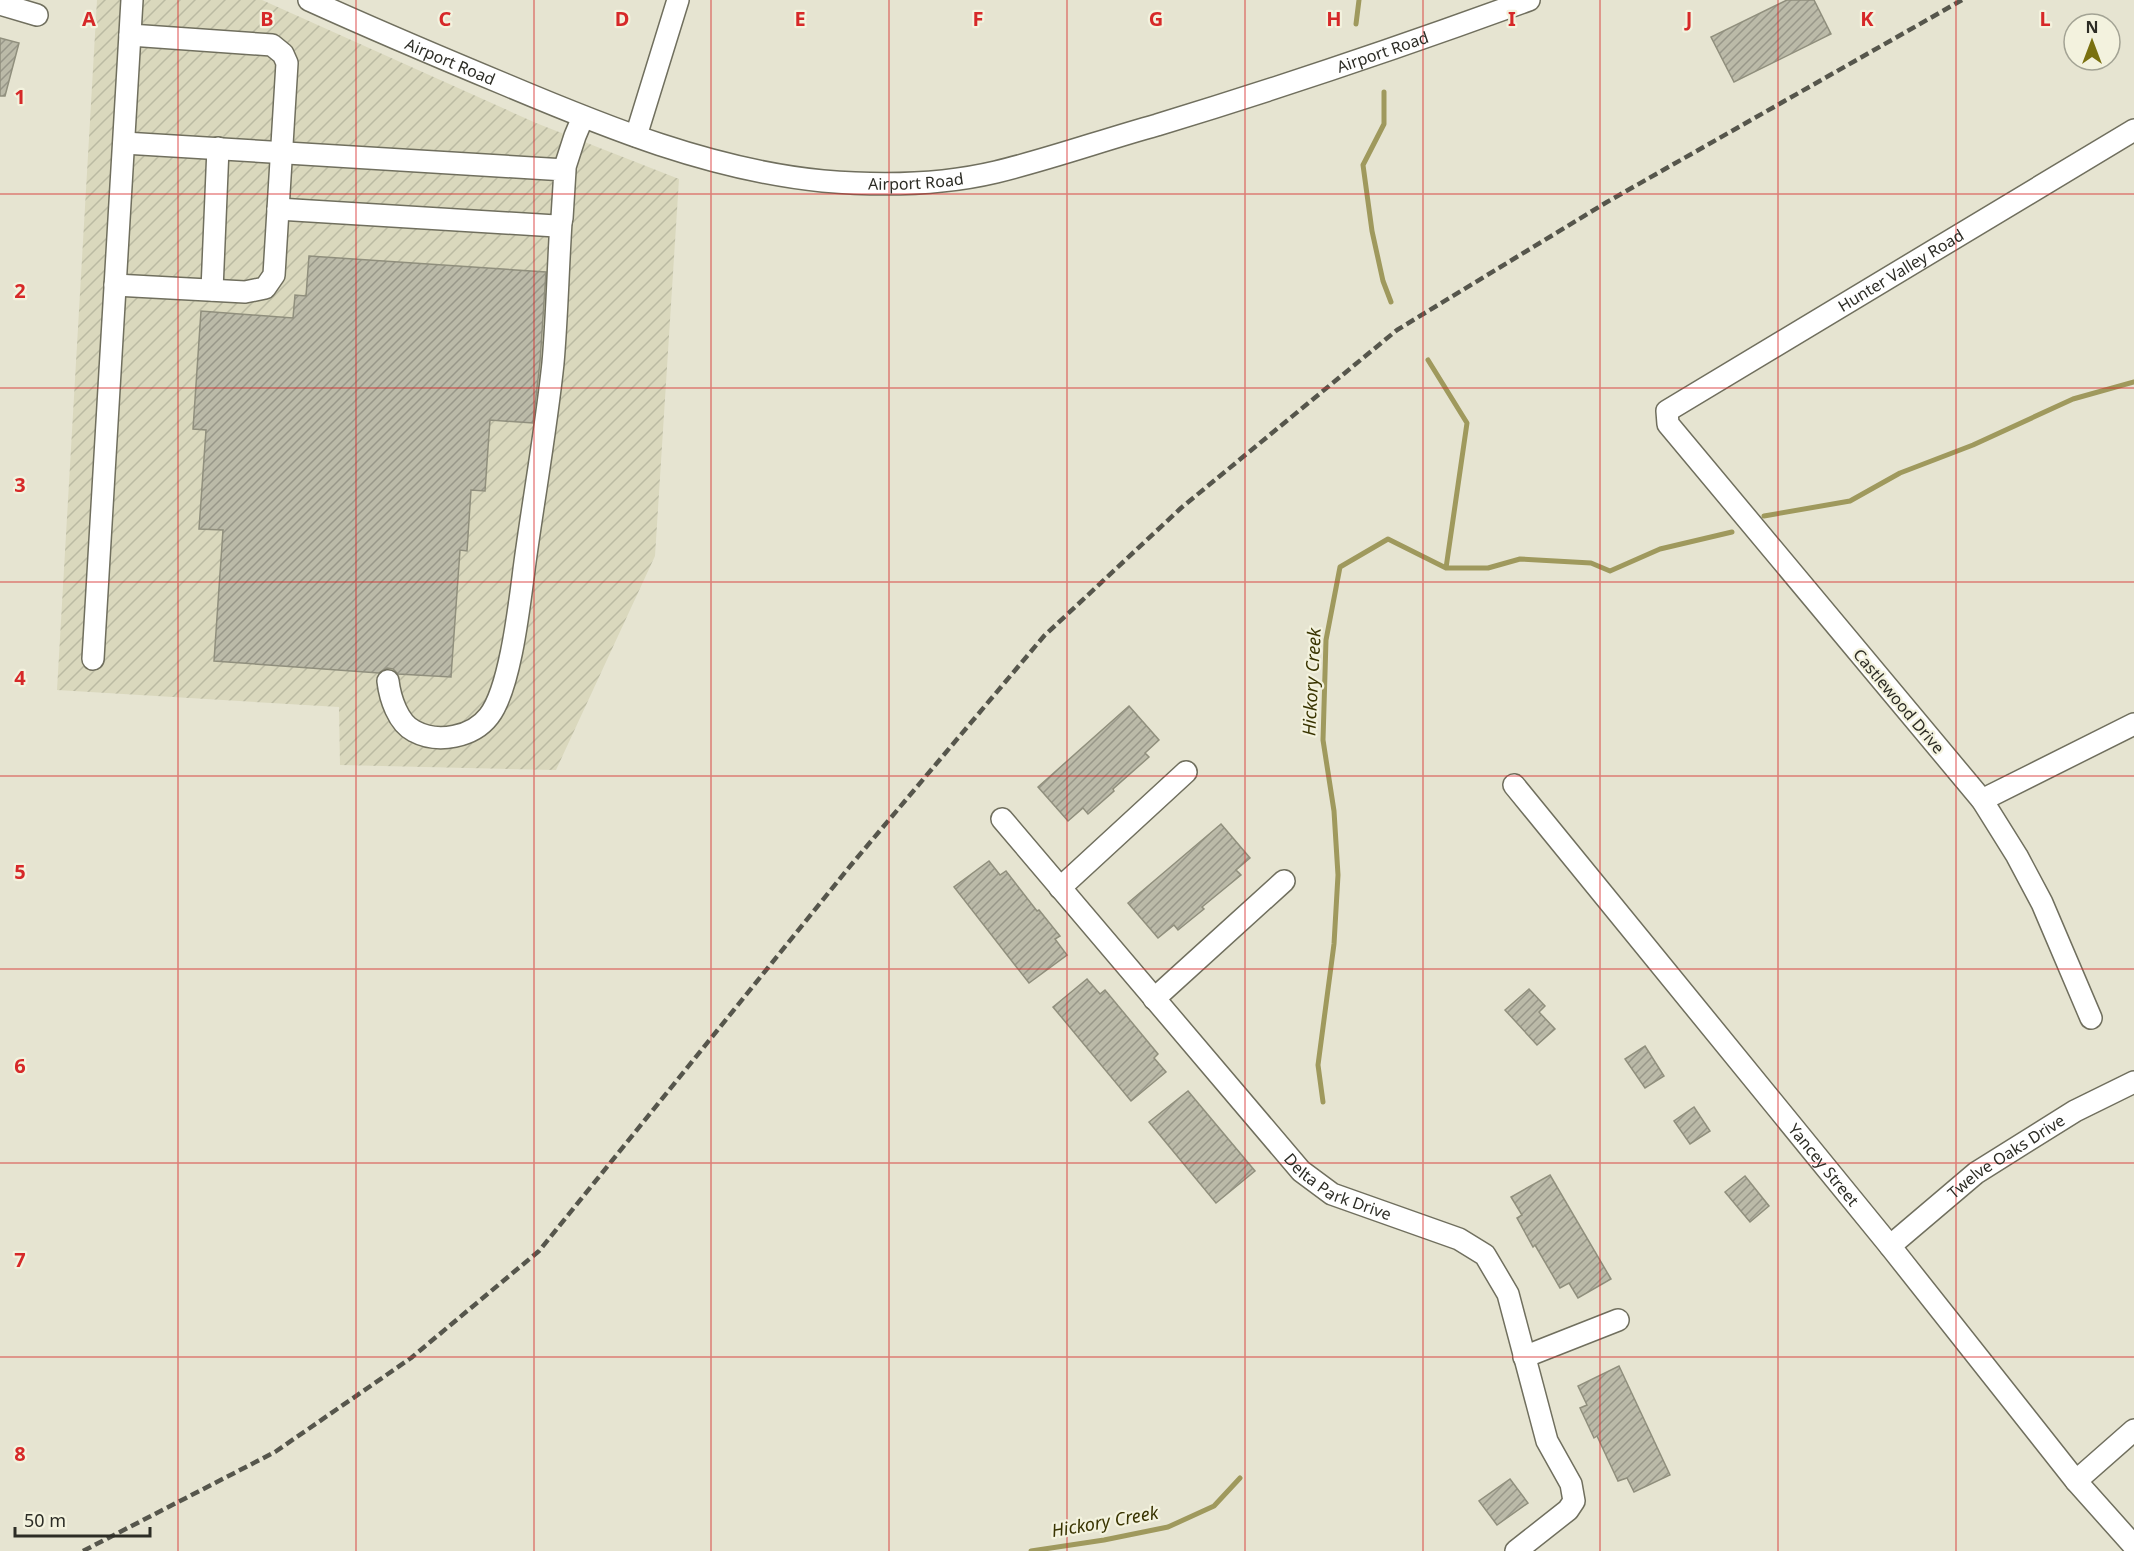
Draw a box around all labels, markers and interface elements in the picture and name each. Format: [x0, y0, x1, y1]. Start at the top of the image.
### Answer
text: A [82, 5, 96, 32]
text: B [260, 5, 274, 32]
text: C [439, 5, 452, 32]
text: D [615, 5, 629, 32]
text: E [794, 5, 806, 32]
text: F [973, 5, 983, 32]
text: G [1149, 5, 1163, 32]
text: H [1326, 5, 1342, 32]
text: I [1508, 5, 1516, 32]
text: J [1684, 5, 1692, 32]
text: K [1860, 5, 1874, 32]
text: L [2039, 5, 2051, 32]
north arrow [2062, 12, 2122, 72]
text: N [2085, 16, 2099, 38]
street label: Airport Road [1334, 26, 1431, 78]
street label: Airport Road [402, 33, 499, 90]
text: 1 [14, 83, 26, 110]
street label: Airport Road [868, 167, 965, 195]
street label: Hunter Valley Road [1834, 224, 1968, 317]
text: 2 [14, 277, 26, 304]
text: 3 [14, 471, 26, 498]
water label: Hickory Creek [1296, 626, 1326, 737]
street label: Castlewood Drive [1849, 644, 1949, 758]
text: 4 [14, 664, 26, 691]
text: 5 [14, 858, 26, 885]
text: 6 [14, 1052, 26, 1079]
street label: Twelve Oaks Drive [1943, 1109, 2069, 1204]
street label: Yancey Street [1783, 1119, 1864, 1211]
street label: Delta Park Drive [1279, 1148, 1394, 1225]
text: 7 [14, 1246, 26, 1273]
text: 8 [14, 1440, 26, 1467]
scale bar [15, 1500, 150, 1538]
water label: Hickory Creek [1049, 1500, 1161, 1542]
text: 50 m [24, 1508, 66, 1532]

